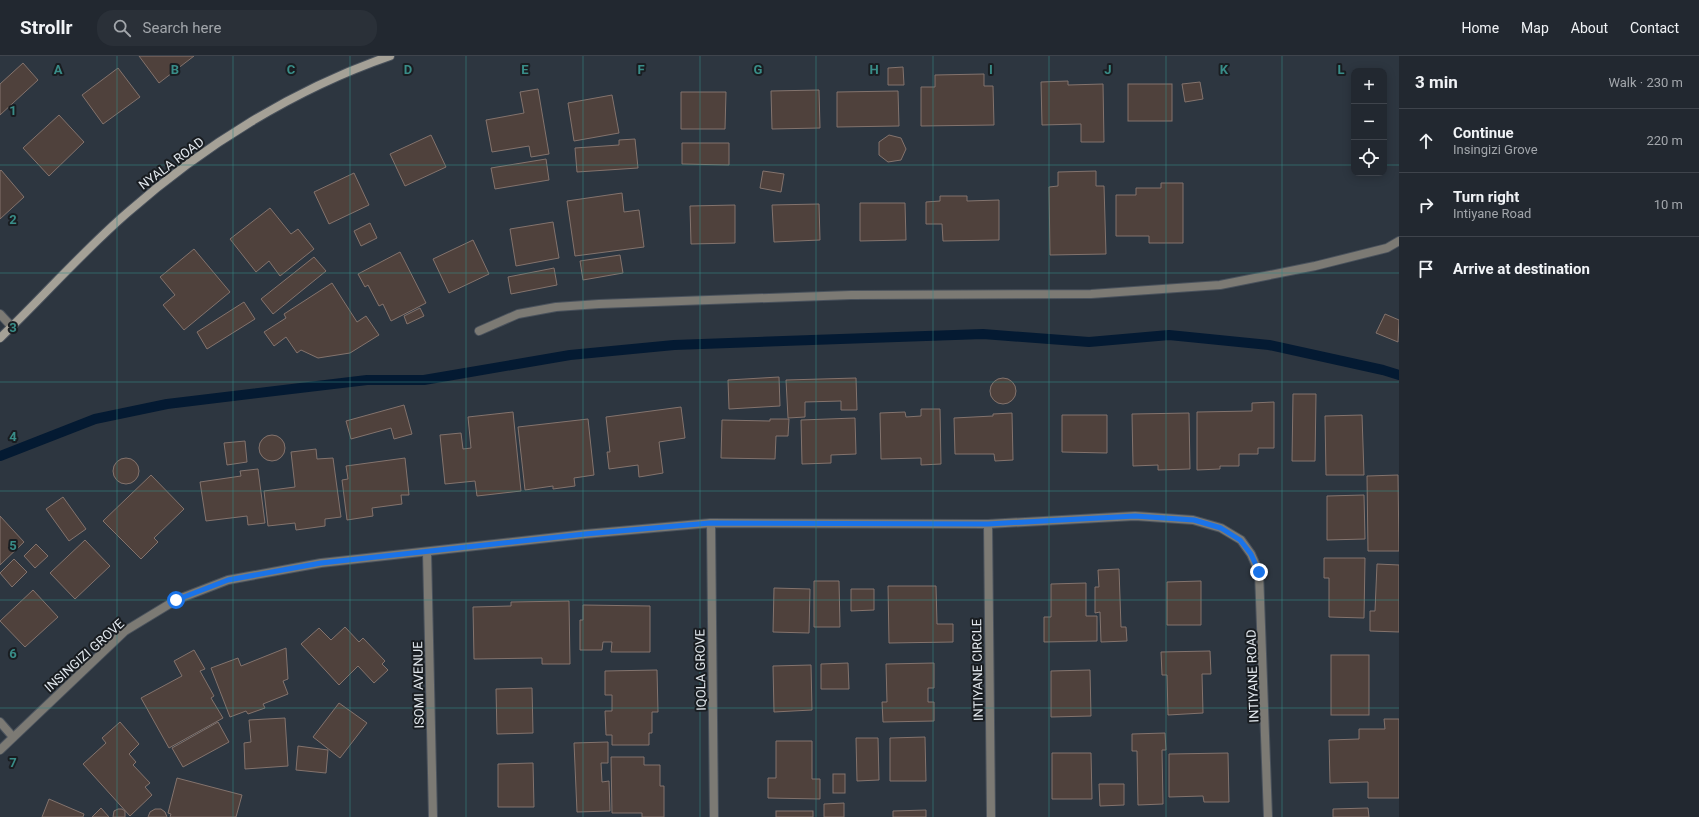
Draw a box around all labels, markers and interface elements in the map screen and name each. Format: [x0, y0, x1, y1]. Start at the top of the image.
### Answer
search box [97, 10, 377, 46]
text: Strollr [20, 16, 73, 39]
icon: search [111, 17, 133, 39]
text: Search here [143, 19, 221, 37]
text: Home [1461, 20, 1499, 36]
text: Map [1521, 20, 1549, 36]
text: About [1571, 20, 1608, 36]
text: Contact [1630, 20, 1679, 36]
text: A [54, 62, 63, 77]
text: B [171, 62, 179, 77]
text: C [287, 62, 296, 77]
text: D [404, 62, 412, 77]
text: E [521, 62, 529, 77]
text: F [637, 62, 645, 77]
text: G [754, 62, 763, 77]
text: H [869, 62, 879, 77]
text: I [989, 62, 993, 77]
text: J [1104, 62, 1112, 77]
text: K [1220, 62, 1229, 77]
text: L [1337, 62, 1345, 77]
map controls [1351, 68, 1387, 176]
button: + [1351, 68, 1387, 104]
text: 3 min [1415, 72, 1458, 92]
text: Walk · 230 m [1608, 75, 1683, 90]
text: 1 [9, 103, 17, 118]
button: − [1351, 104, 1387, 140]
text: Continue [1453, 124, 1514, 142]
icon: ahead [1415, 130, 1437, 152]
text: 220 m [1646, 133, 1683, 148]
street label: NYALA ROAD [136, 134, 207, 193]
button: locate [1351, 140, 1387, 176]
text: Insingizi Grove [1453, 142, 1538, 157]
text: Turn right [1453, 188, 1519, 206]
icon: right [1415, 194, 1437, 216]
text: 10 m [1654, 197, 1683, 212]
text: Intiyane Road [1453, 206, 1531, 221]
text: 2 [9, 212, 17, 227]
icon: arrive [1415, 258, 1437, 280]
text: Arrive at destination [1453, 260, 1590, 278]
text: 3 [9, 320, 17, 335]
text: 4 [9, 429, 17, 444]
text: 5 [9, 538, 17, 553]
route end [1250, 563, 1268, 581]
route start [167, 591, 185, 609]
street label: INSINGIZI GROVE [42, 616, 127, 695]
street label: INTIYANE CIRCLE [969, 619, 986, 721]
street label: IQOLA GROVE [692, 629, 709, 711]
street label: INTIYANE ROAD [1243, 629, 1262, 723]
street label: ISOMI AVENUE [410, 641, 427, 729]
text: 6 [9, 646, 17, 661]
text: 7 [9, 755, 17, 770]

